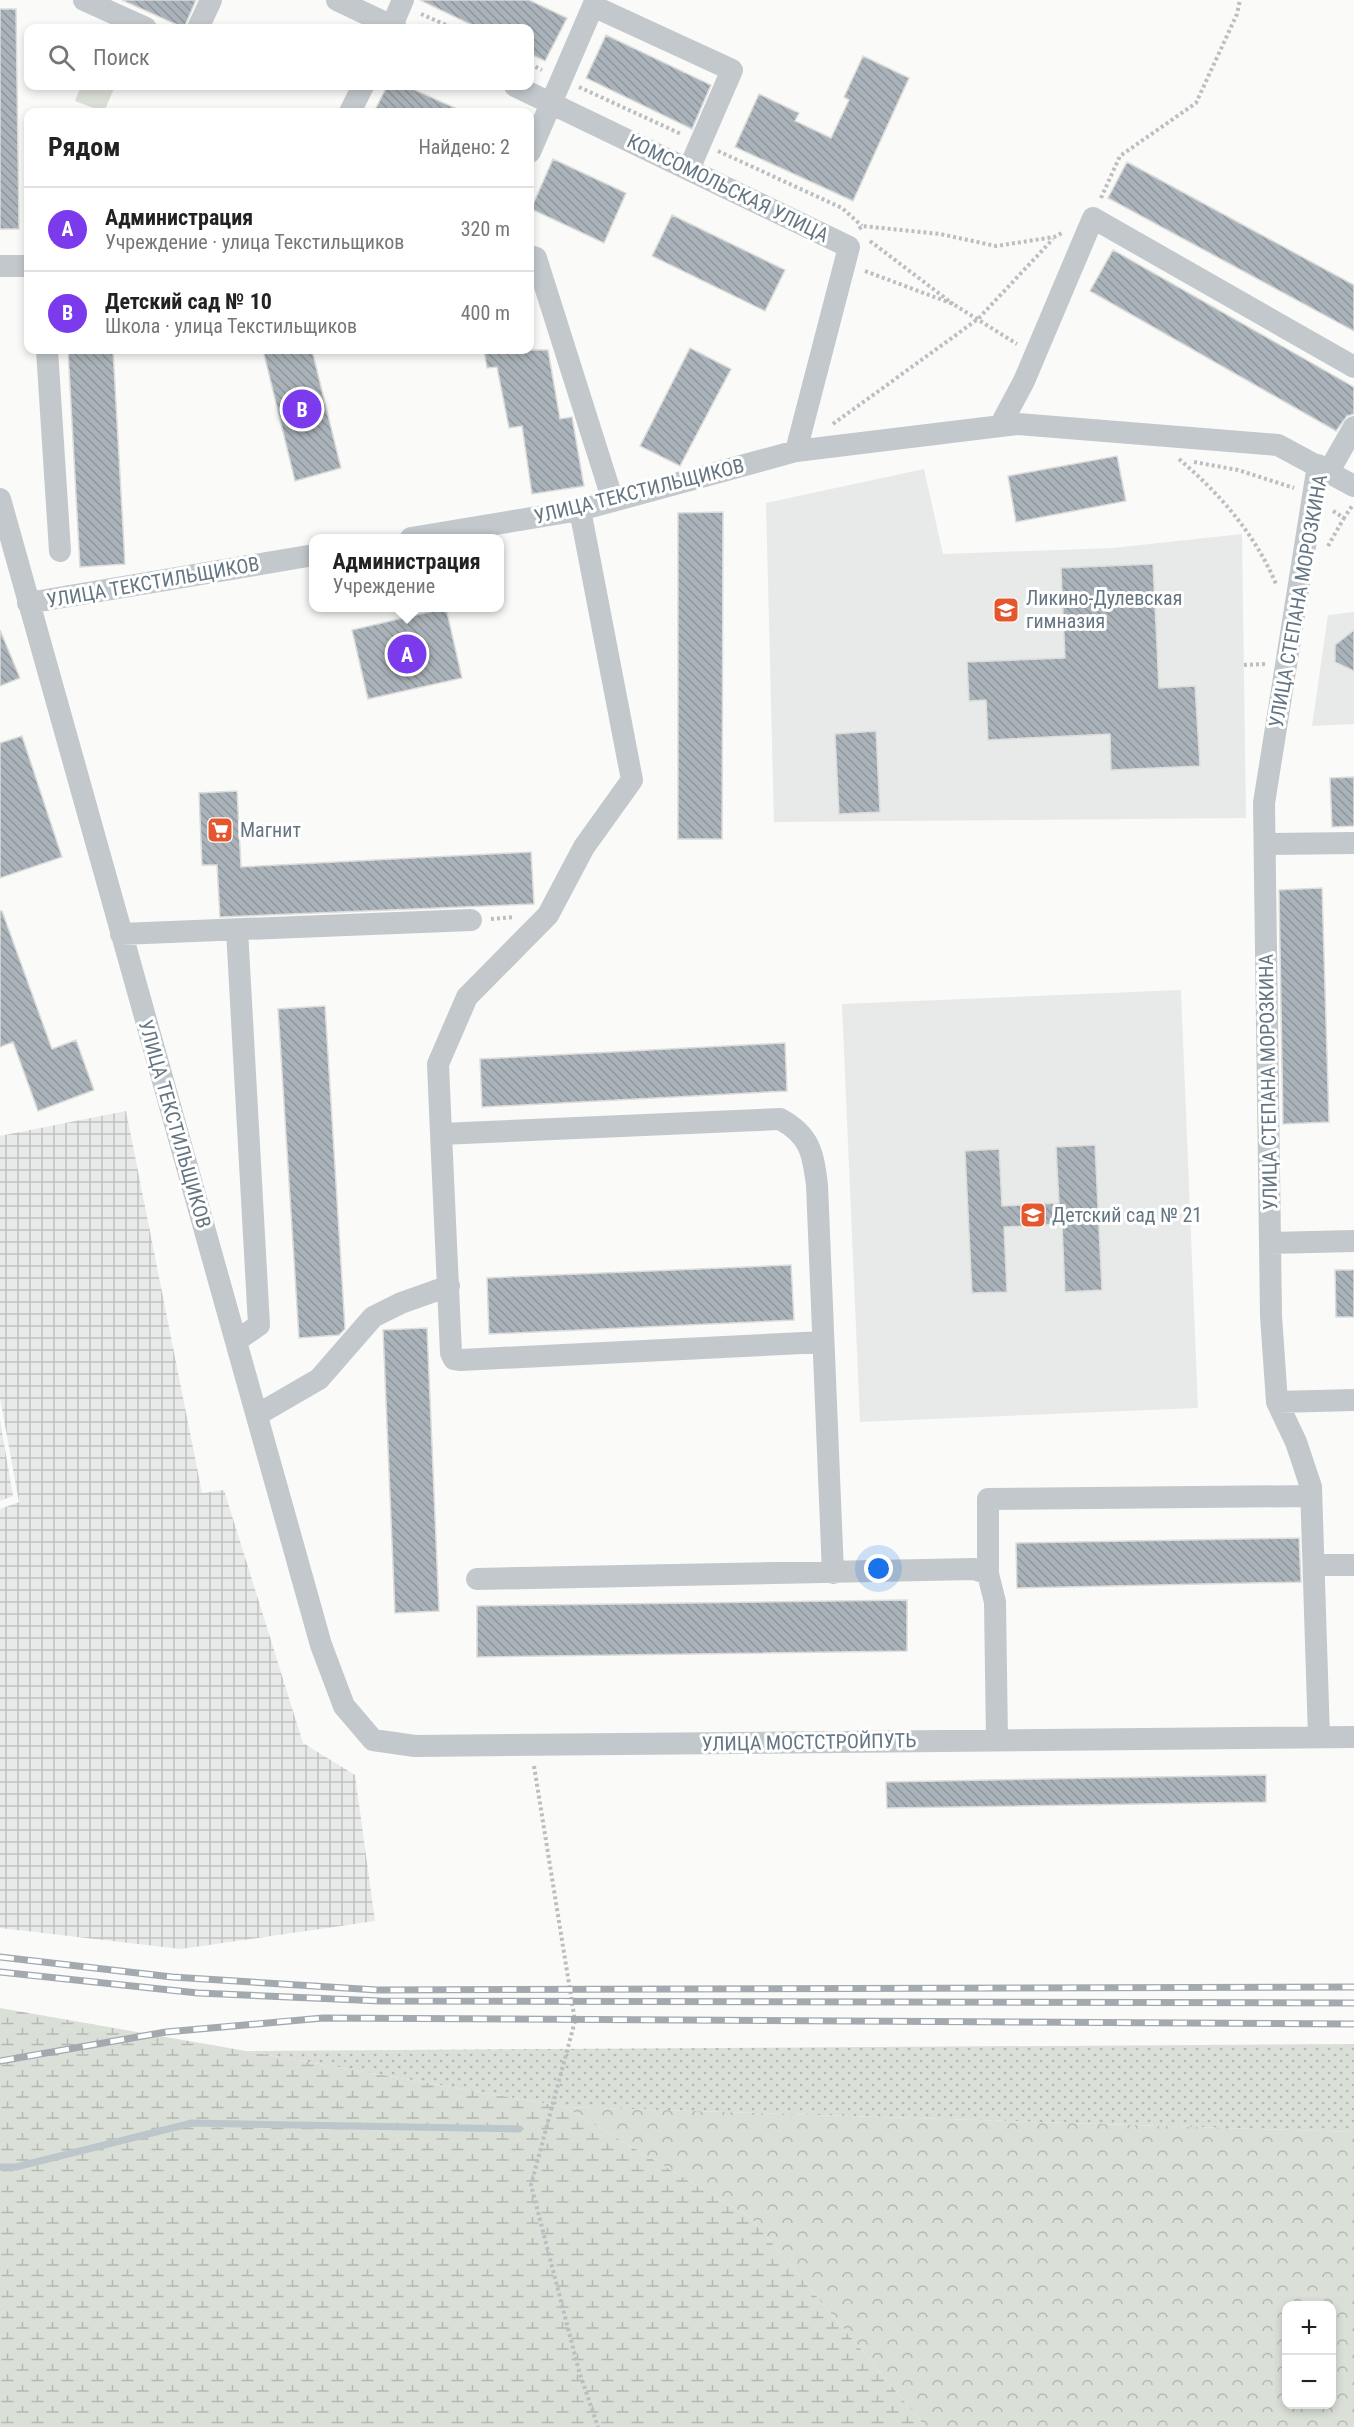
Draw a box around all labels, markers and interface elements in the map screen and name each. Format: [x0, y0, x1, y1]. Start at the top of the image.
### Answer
search box [24, 24, 534, 90]
icon: search [45, 41, 78, 74]
text: Поиск [93, 45, 150, 70]
street label: КОМСОМОЛЬСКАЯ УЛИЦА [623, 129, 833, 247]
text: Рядом [48, 132, 120, 162]
text: Найдено: 2 [418, 135, 510, 159]
text: Администрация [105, 205, 253, 230]
text: A [62, 217, 73, 241]
text: 320 m [461, 217, 510, 241]
text: Учреждение · улица Текстильщиков [105, 230, 404, 254]
text: Детский сад № 10 [105, 289, 272, 314]
text: B [62, 301, 73, 325]
text: 400 m [461, 301, 510, 325]
text: Школа · улица Текстильщиков [105, 314, 357, 338]
pin: B [282, 386, 322, 432]
street label: УЛИЦА ТЕКСТИЛЬЩИКОВ [532, 453, 746, 529]
street label: УЛИЦА СТЕПАНА МОРОЗКИНА [1264, 472, 1332, 729]
popup [309, 534, 504, 612]
text: Администрация [332, 549, 481, 574]
street label: УЛИЦА ТЕКСТИЛЬЩИКОВ [45, 551, 261, 613]
text: Учреждение [332, 574, 435, 598]
place label: Ликино-Дулевская гимназия [1026, 586, 1182, 633]
school or university icon: Ликино-Дулевская гимназия [991, 595, 1021, 625]
pin: A [388, 632, 426, 676]
supermarket icon: Магнит [205, 815, 235, 845]
place label: Магнит [240, 818, 301, 842]
street label: УЛИЦА СТЕПАНА МОРОЗКИНА [1254, 953, 1282, 1210]
street label: УЛИЦА ТЕКСТИЛЬЩИКОВ [134, 1017, 216, 1231]
school or university icon: Детский сад № 21 [1018, 1200, 1048, 1230]
place label: Детский сад № 21 [1052, 1203, 1202, 1227]
your location [864, 1554, 893, 1583]
street label: УЛИЦА МОСТСТРОЙПУТЬ [701, 1728, 917, 1756]
map controls [1282, 2301, 1336, 2409]
button: + [1282, 2301, 1336, 2355]
button: − [1282, 2355, 1336, 2409]

